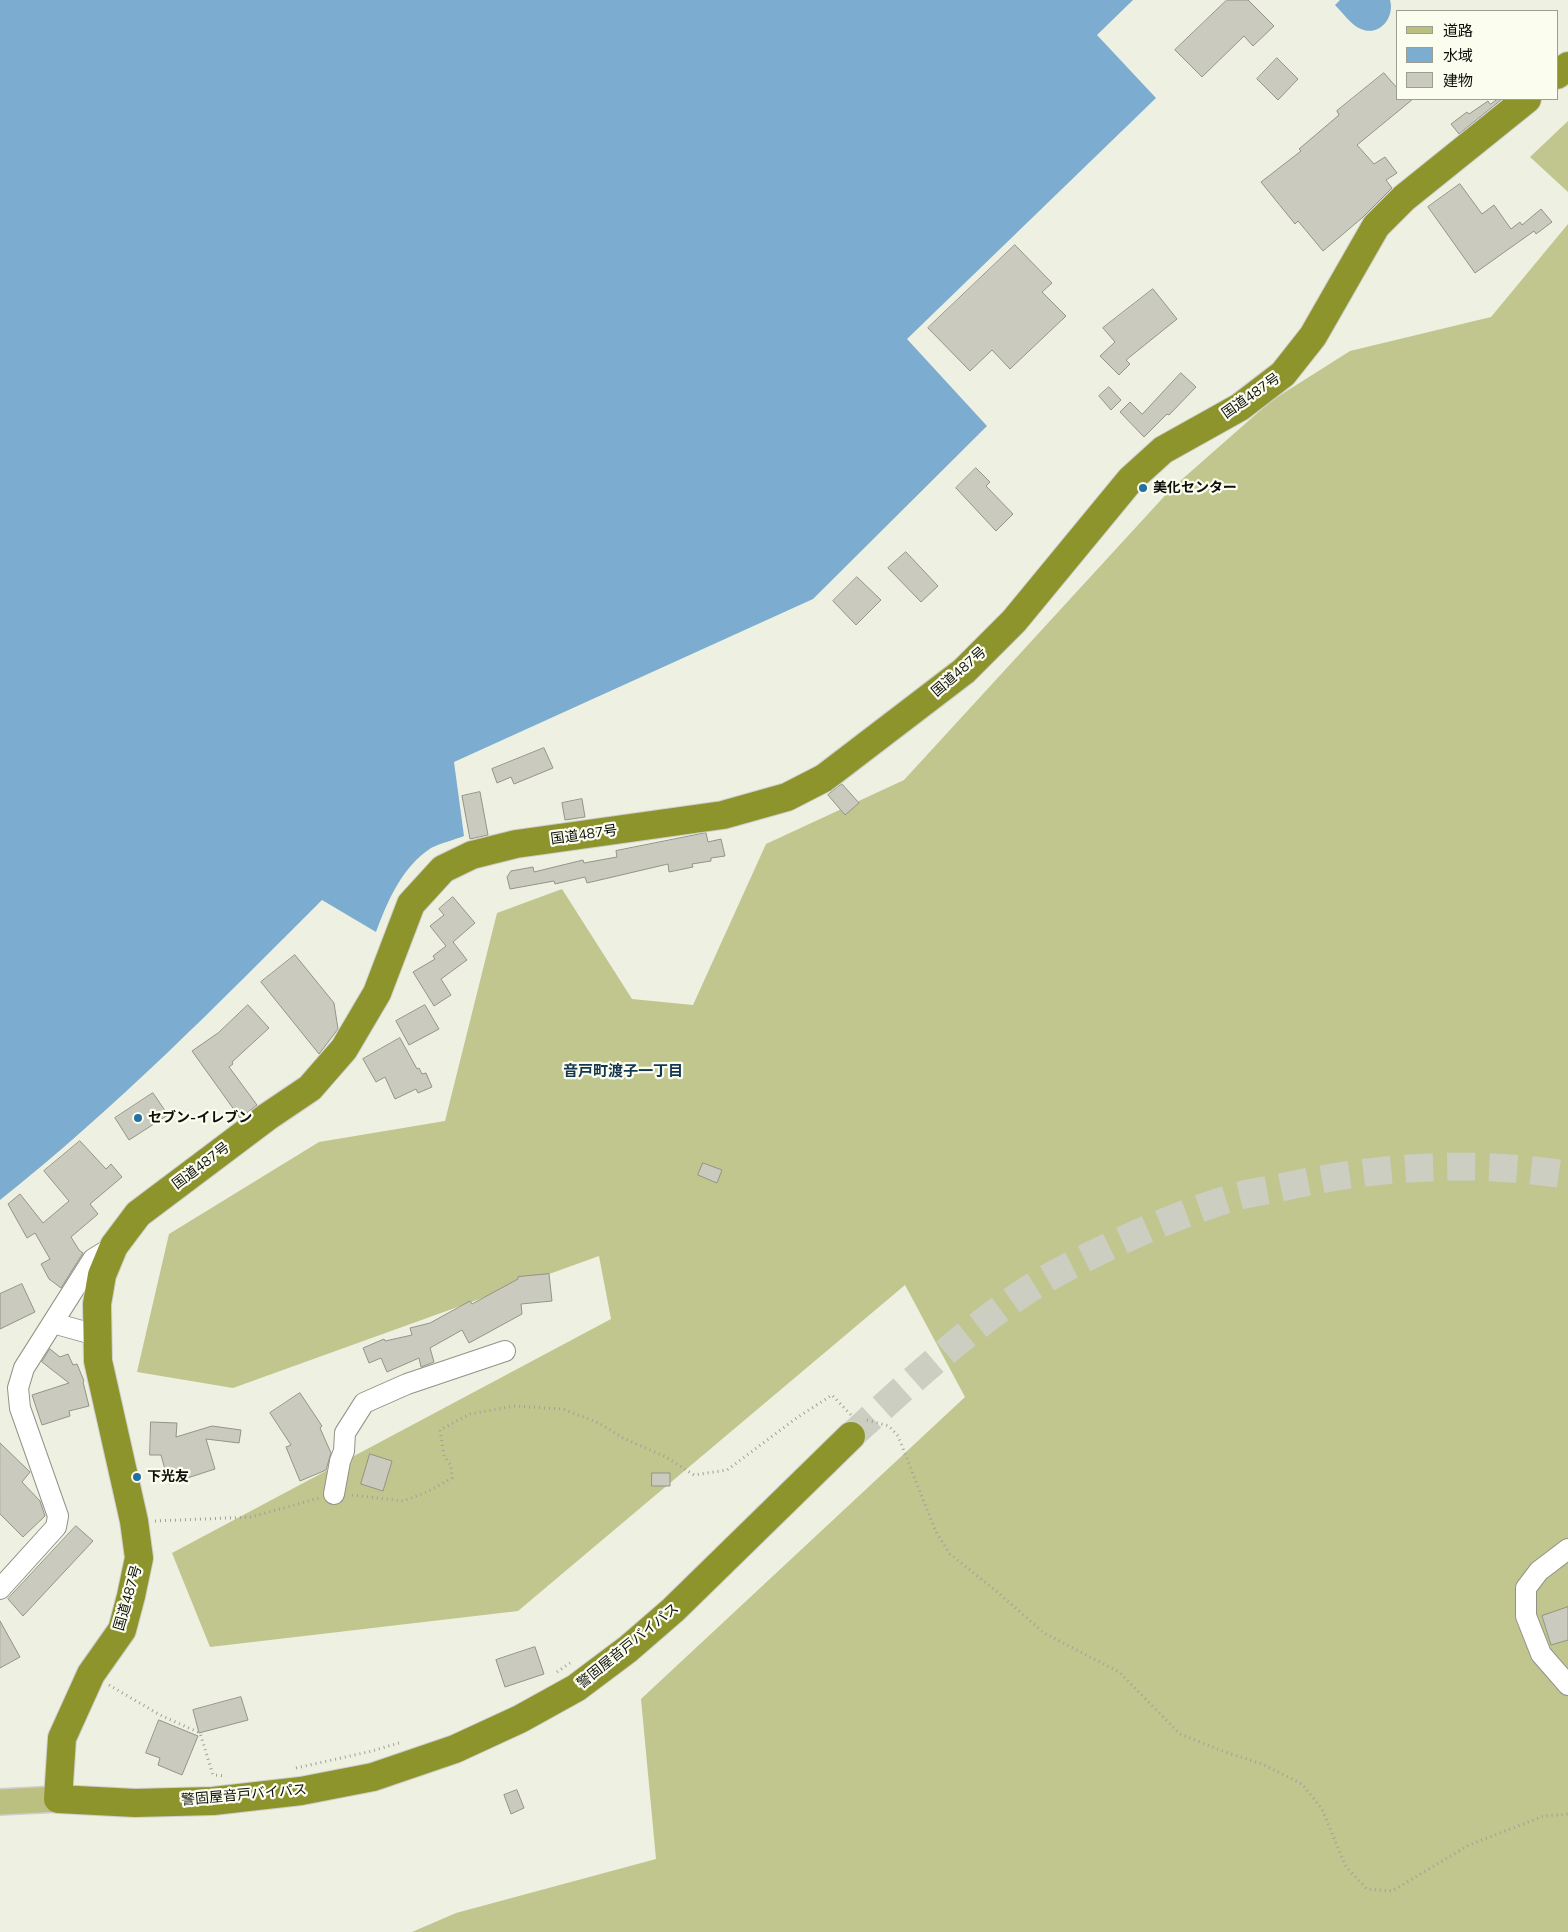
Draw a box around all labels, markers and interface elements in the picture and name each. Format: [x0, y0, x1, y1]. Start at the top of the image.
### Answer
legend [1396, 10, 1558, 100]
text: 道路 [1443, 21, 1473, 40]
text: 水域 [1443, 46, 1473, 65]
text: 建物 [1443, 71, 1473, 90]
street label: 国道487号 [1219, 370, 1283, 422]
place label: 美化センター [1153, 480, 1237, 496]
marker: 美化センター [1137, 482, 1149, 494]
street label: 国道487号 [928, 644, 990, 700]
street label: 国道487号 [550, 822, 618, 848]
district label: 音戸町渡子一丁目 [563, 1062, 683, 1080]
place label: セブン-イレブン [148, 1110, 252, 1126]
marker: セブン-イレブン [132, 1112, 144, 1124]
street label: 国道487号 [169, 1139, 233, 1193]
place label: 下光友 [147, 1469, 189, 1485]
marker: 下光友 [131, 1471, 143, 1483]
street label: 国道487号 [111, 1563, 145, 1633]
street label: 警固屋音戸バイパス [574, 1600, 682, 1692]
street label: 警固屋音戸バイパス [181, 1781, 307, 1809]

